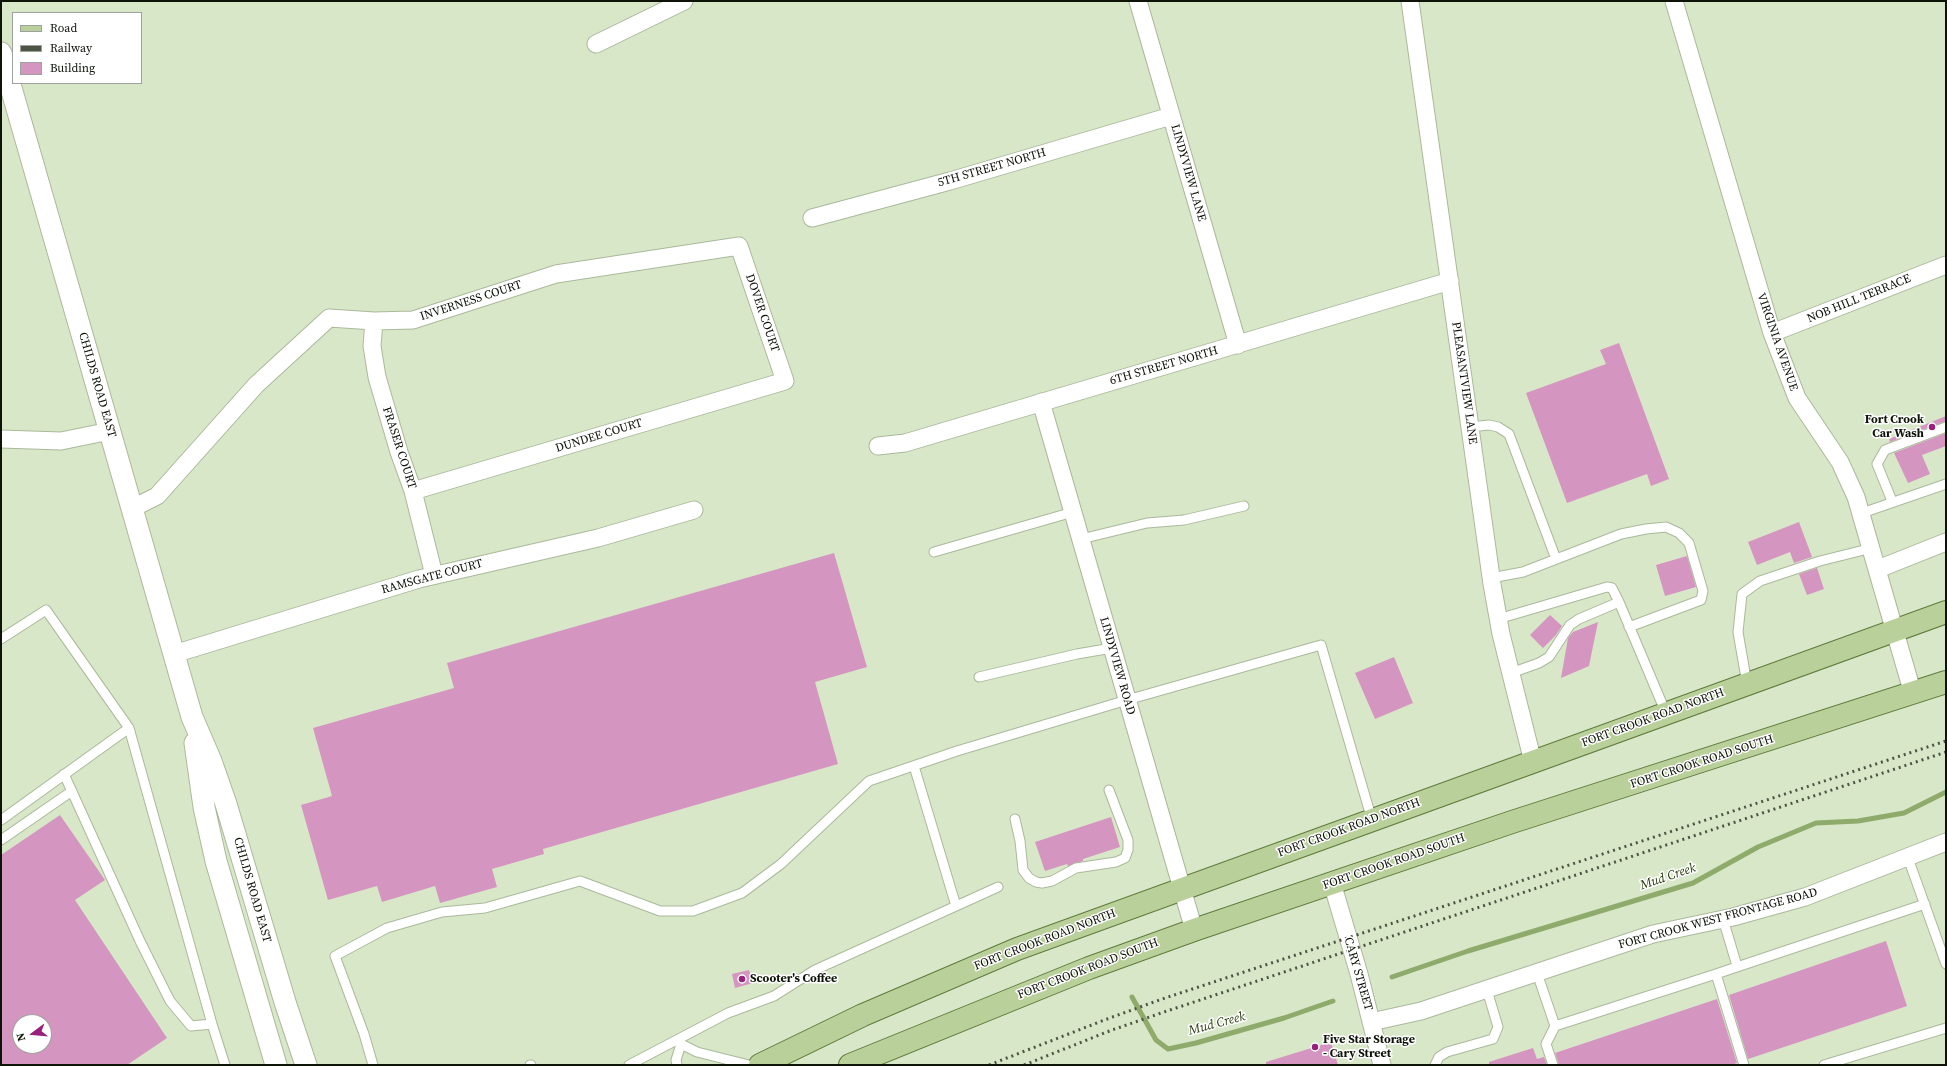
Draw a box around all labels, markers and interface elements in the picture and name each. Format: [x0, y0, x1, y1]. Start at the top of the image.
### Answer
legend [12, 12, 142, 84]
text: Road [50, 20, 77, 36]
text: Railway [50, 40, 92, 56]
text: Building [50, 60, 95, 76]
street label: LINDYVIEW LANE [1167, 123, 1209, 223]
street label: 5TH STREET NORTH [936, 146, 1048, 190]
street label: DOVER COURT [742, 272, 782, 354]
street label: NOB HILL TERRACE [1805, 272, 1913, 326]
street label: INVERNESS COURT [418, 278, 524, 324]
street label: VIRGINIA AVENUE [1753, 291, 1801, 393]
street label: PLEASANTVIEW LANE [1448, 321, 1480, 445]
street label: CHILDS ROAD EAST [75, 331, 119, 439]
street label: 6TH STREET NORTH [1108, 344, 1220, 388]
street label: FRASER COURT [379, 405, 419, 491]
place label: Fort Crook Car Wash [1865, 413, 1924, 441]
street label: DUNDEE COURT [554, 416, 644, 456]
marker: Fort Crook Car Wash [1927, 422, 1937, 432]
street label: RAMSGATE COURT [380, 557, 484, 597]
street label: LINDYVIEW ROAD [1096, 615, 1138, 717]
street label: FORT CROOK ROAD NORTH [1580, 685, 1726, 751]
street label: FORT CROOK ROAD SOUTH [1629, 732, 1775, 792]
street label: FORT CROOK ROAD NORTH [1276, 795, 1422, 861]
street label: FORT CROOK ROAD SOUTH [1321, 831, 1467, 893]
street label: CHILDS ROAD EAST [230, 836, 274, 944]
water label: Mud Creek [1638, 860, 1698, 894]
street label: FORT CROOK WEST FRONTAGE ROAD [1617, 885, 1819, 953]
street label: FORT CROOK ROAD NORTH [972, 906, 1118, 974]
street label: FORT CROOK ROAD SOUTH [1016, 935, 1160, 1003]
street label: CARY STREET [1341, 936, 1375, 1012]
place label: Scooter's Coffee [750, 972, 837, 986]
marker: Scooter's Coffee [737, 974, 747, 984]
water label: Mud Creek [1187, 1009, 1247, 1039]
north arrow [12, 1014, 52, 1054]
text: N [13, 1031, 29, 1043]
place label: Five Star Storage - Cary Street [1323, 1033, 1415, 1061]
marker: Five Star Storage - Cary Street [1310, 1042, 1320, 1052]

